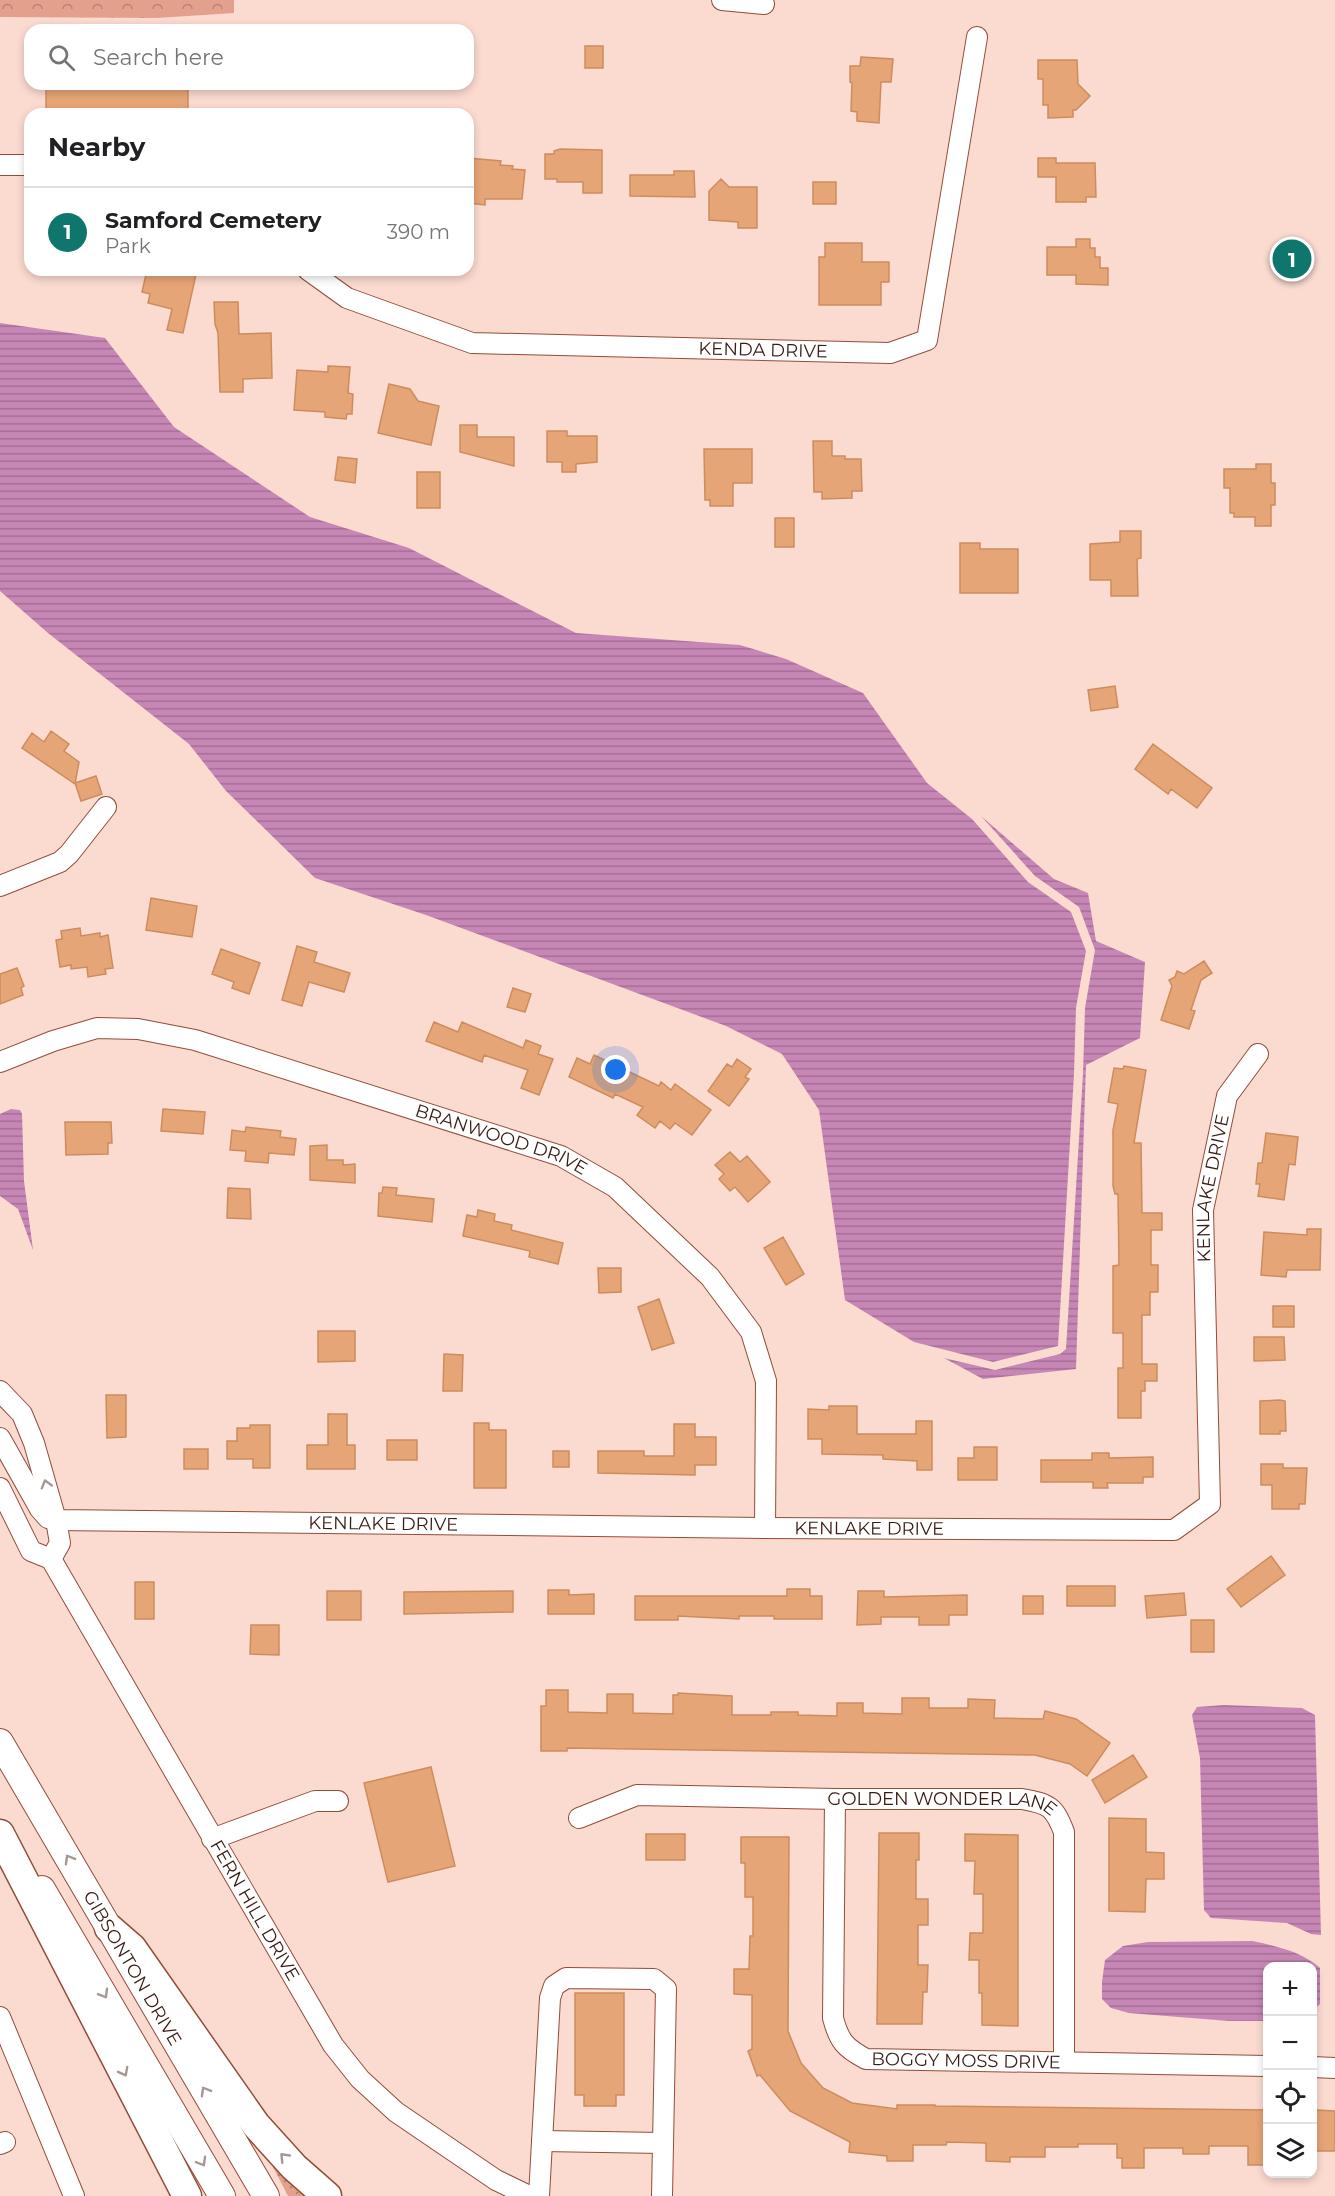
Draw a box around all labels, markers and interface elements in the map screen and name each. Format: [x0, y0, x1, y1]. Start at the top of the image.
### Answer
search box [24, 24, 474, 90]
icon: search [45, 41, 78, 74]
text: Search here [93, 44, 224, 71]
text: Nearby [48, 131, 145, 163]
text: Samford Cemetery [105, 207, 321, 234]
text: 1 [64, 220, 71, 244]
text: 390 m [387, 220, 450, 244]
text: Park [105, 234, 151, 258]
pin: 1 [1272, 236, 1312, 282]
street label: KENDA DRIVE [698, 337, 828, 363]
your location [601, 1055, 630, 1084]
street label: BRANWOOD DRIVE [413, 1100, 591, 1180]
street label: KENLAKE DRIVE [1192, 1112, 1234, 1263]
one-way arrow [41, 1479, 53, 1490]
street label: KENLAKE DRIVE [308, 1512, 458, 1536]
street label: KENLAKE DRIVE [794, 1517, 944, 1540]
street label: GOLDEN WONDER LANE [827, 1787, 1061, 1820]
street label: FERN HILL DRIVE [205, 1836, 304, 1985]
one-way arrow [64, 1855, 76, 1865]
street label: GIBSONTON DRIVE [79, 1887, 186, 2049]
map controls [1263, 1962, 1317, 2178]
button: + [1263, 1962, 1317, 2016]
one-way arrow [96, 1987, 108, 1998]
button: − [1263, 2016, 1317, 2070]
street label: BOGGY MOSS DRIVE [871, 2048, 1061, 2073]
one-way arrow [117, 2066, 128, 2076]
button: locate [1263, 2070, 1317, 2124]
one-way arrow [200, 2087, 212, 2097]
button: layers [1263, 2124, 1317, 2178]
one-way arrow [280, 2153, 291, 2164]
one-way arrow [195, 2156, 206, 2166]

